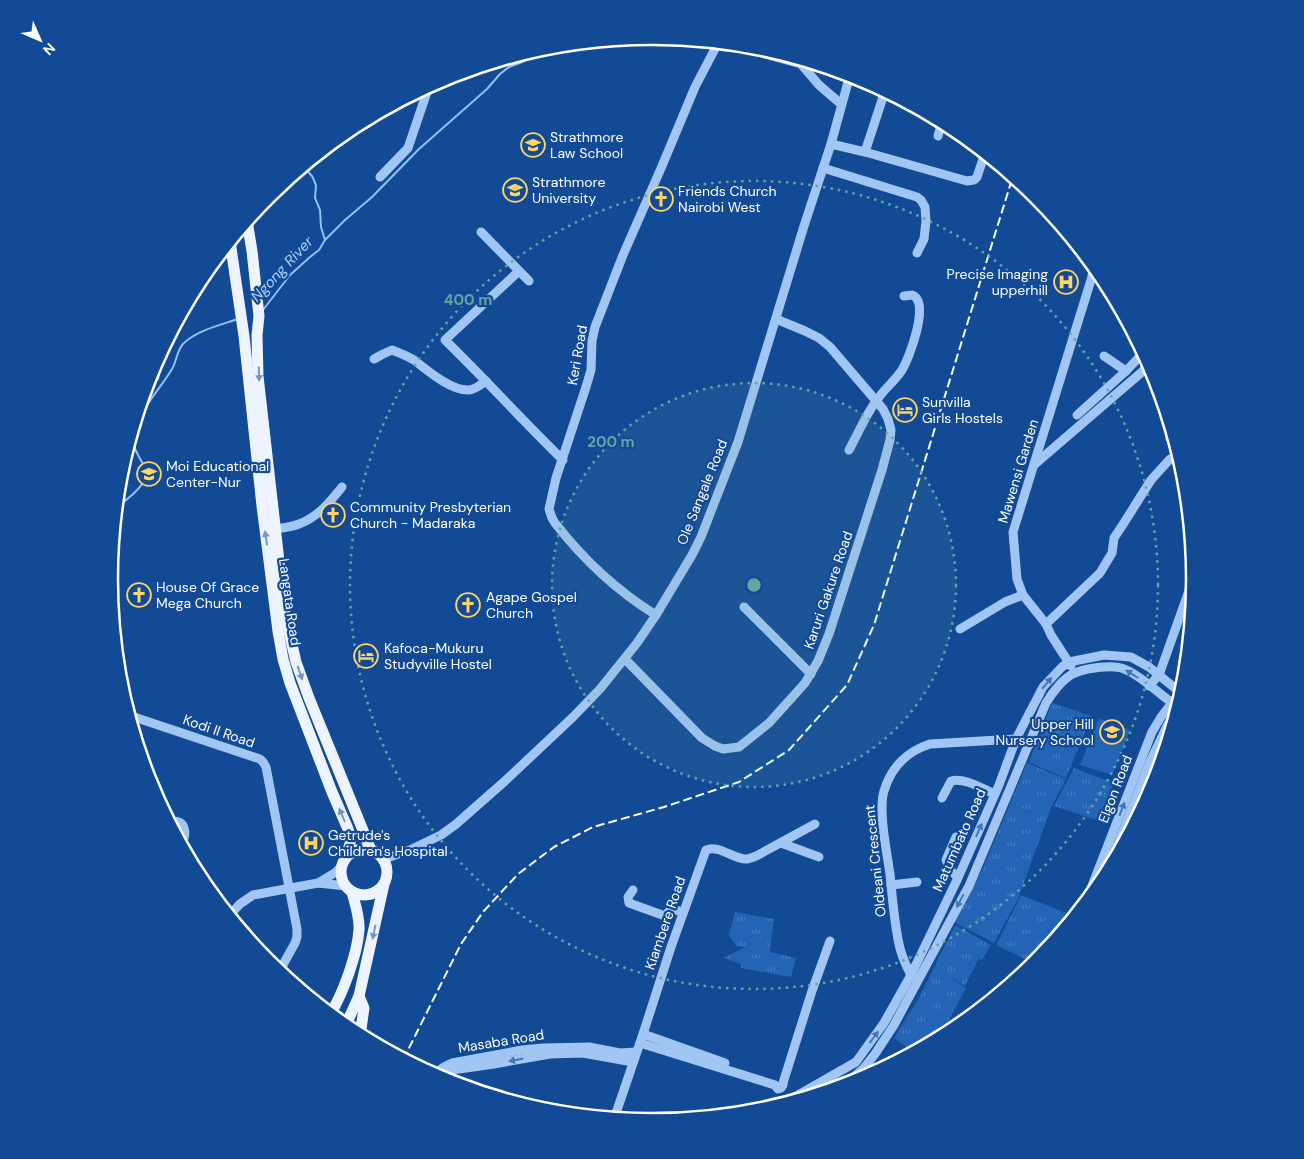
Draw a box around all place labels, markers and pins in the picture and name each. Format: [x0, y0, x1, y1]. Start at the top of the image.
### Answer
place label: Strathmore Law School [550, 128, 623, 162]
school or university icon: Strathmore Law School [520, 132, 546, 158]
place label: Strathmore University [532, 173, 605, 207]
school or university icon: Strathmore University [502, 177, 528, 203]
place label: Friends Church Nairobi West [678, 182, 777, 216]
church icon: Friends Church Nairobi West [648, 186, 674, 212]
place label: Precise Imaging upperhill [947, 265, 1048, 299]
hospital icon: Precise Imaging upperhill [1053, 269, 1079, 295]
place label: Sunvilla Girls Hostels [922, 393, 1003, 427]
hotel icon: Sunvilla Girls Hostels [892, 397, 918, 423]
place label: Moi Educational Center-Nur [166, 457, 269, 491]
school or university icon: Moi Educational Center-Nur [136, 461, 162, 487]
place label: Community Presbyterian Church - Madaraka [350, 498, 511, 532]
church icon: Community Presbyterian Church - Madaraka [320, 502, 346, 528]
centre of rings [745, 576, 763, 594]
place label: House Of Grace Mega Church [156, 578, 259, 612]
church icon: House Of Grace Mega Church [126, 582, 152, 608]
place label: Agape Gospel Church [486, 588, 577, 622]
church icon: Agape Gospel Church [455, 592, 481, 618]
place label: Kafoca-Mukuru Studyville Hostel [384, 639, 492, 673]
hotel icon: Kafoca-Mukuru Studyville Hostel [353, 643, 379, 669]
place label: Upper Hill Nursery School [996, 715, 1094, 749]
school or university icon: Upper Hill Nursery School [1099, 719, 1125, 745]
place label: Getrude's Children's Hospital [328, 826, 448, 860]
hospital icon: Getrude's Children's Hospital [298, 830, 324, 856]

